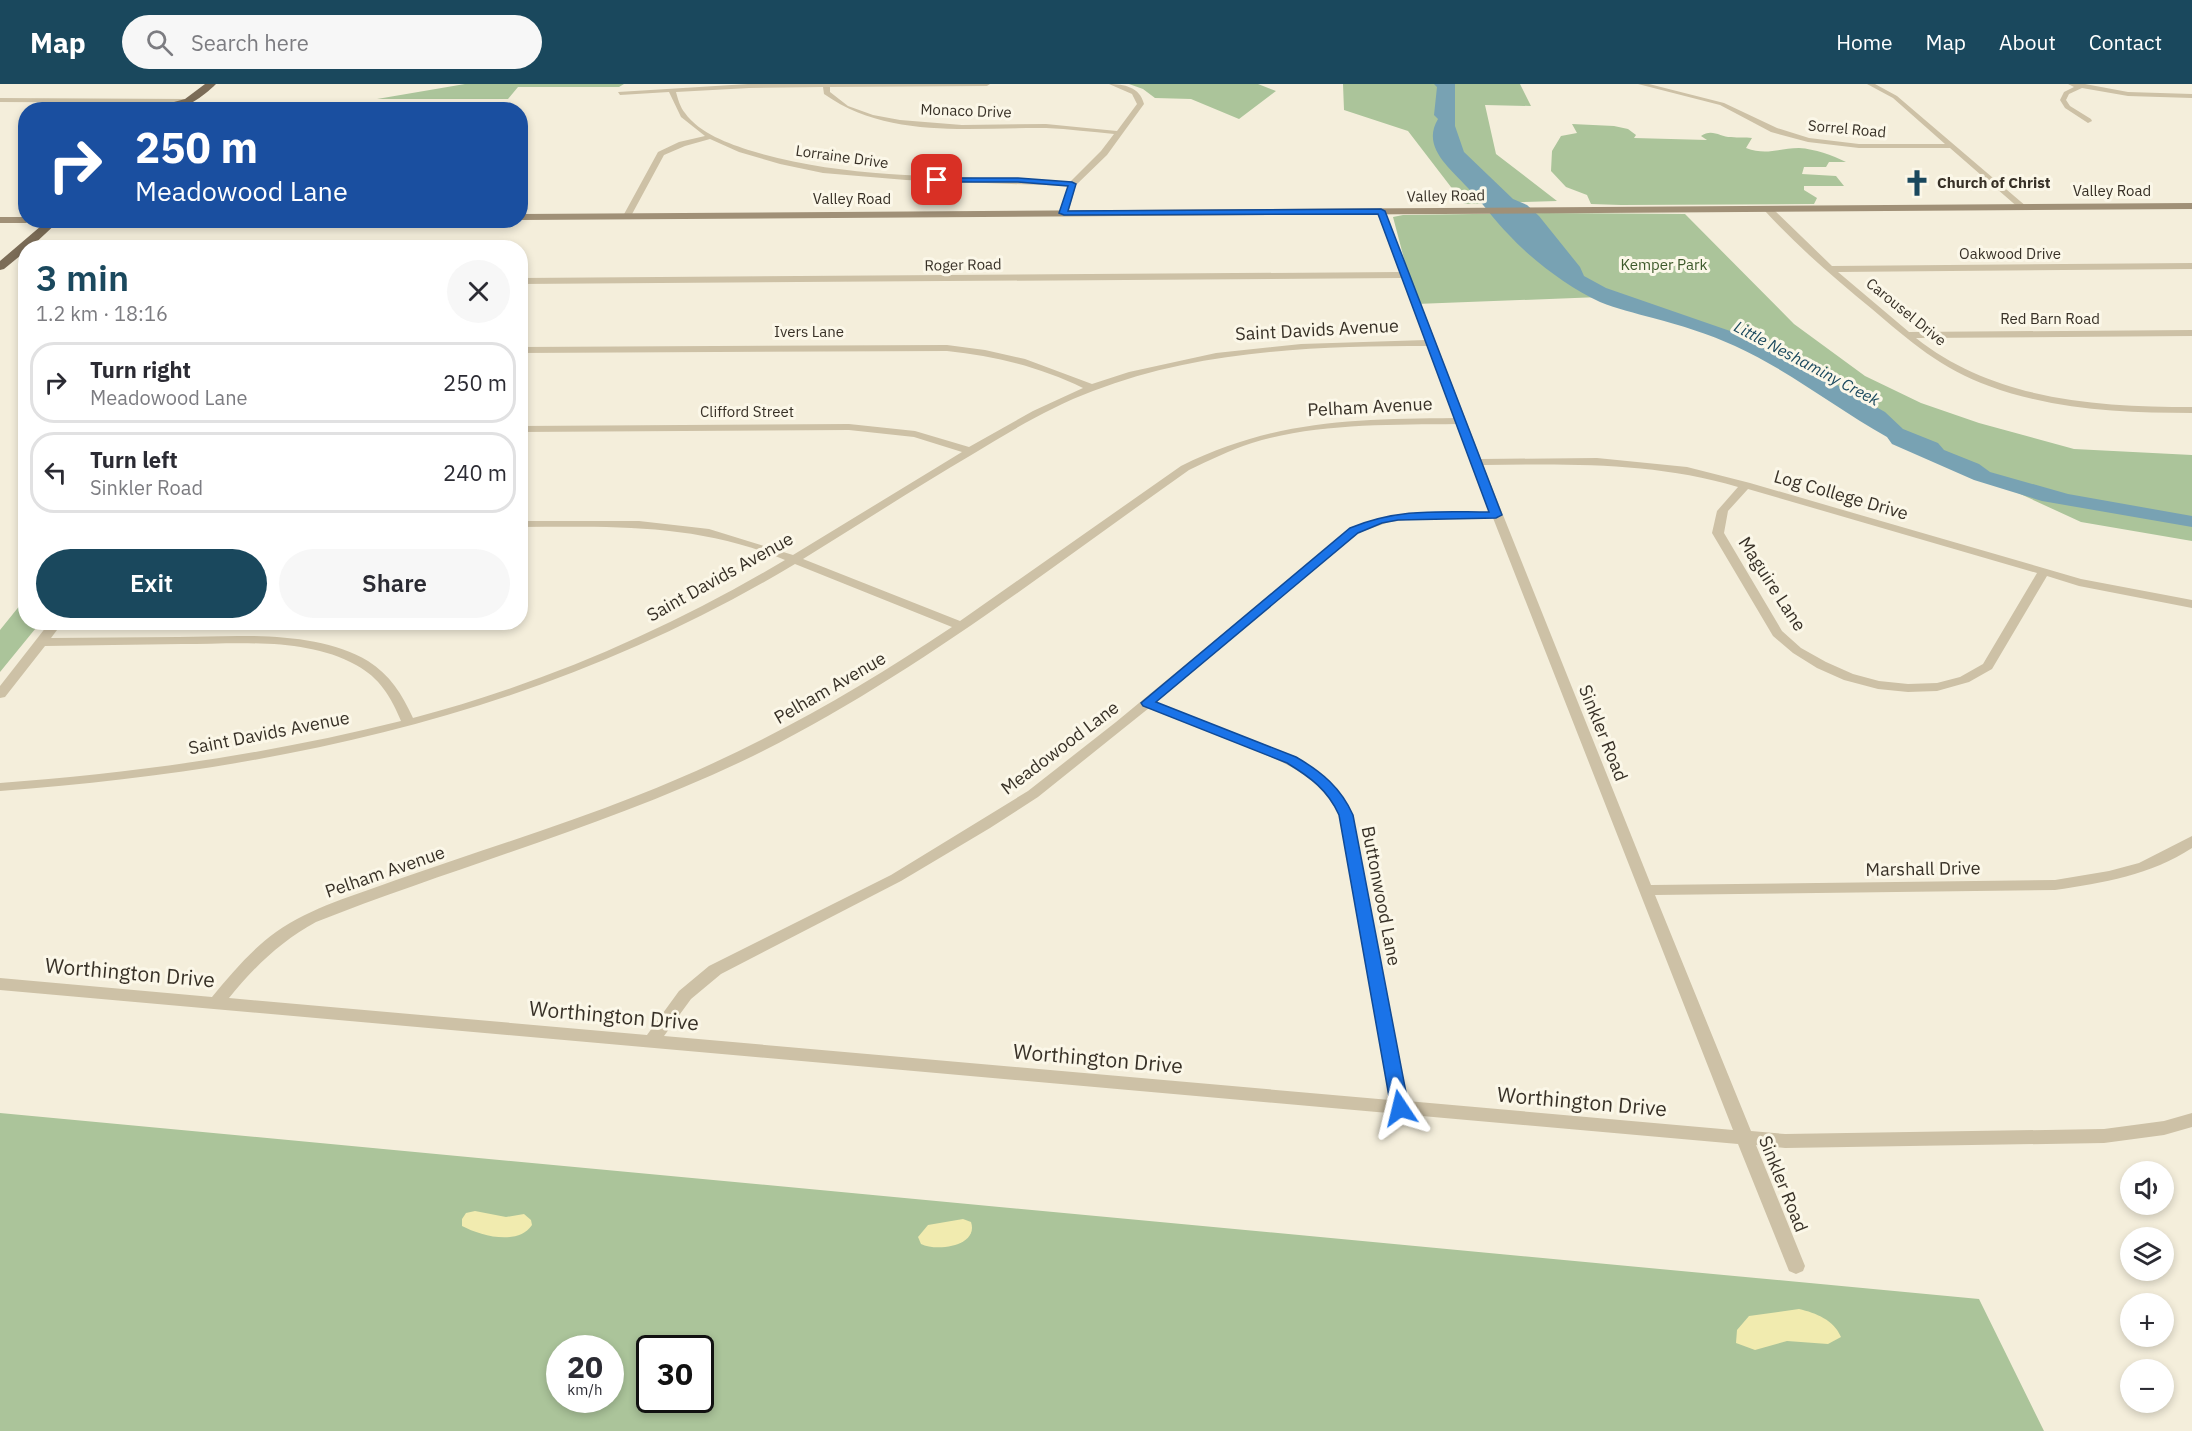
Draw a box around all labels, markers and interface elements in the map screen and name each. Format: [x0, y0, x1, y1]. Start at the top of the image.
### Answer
search box [122, 15, 542, 69]
text: Map [30, 24, 86, 61]
icon: search [143, 26, 176, 59]
text: Search here [191, 28, 309, 57]
text: Home [1836, 28, 1893, 56]
text: Map [1926, 28, 1966, 56]
text: About [1999, 28, 2056, 56]
text: Contact [2089, 28, 2162, 56]
street label: Monaco Drive [920, 99, 1012, 122]
street label: Sorrel Road [1807, 116, 1887, 141]
text: 250 m [135, 120, 258, 175]
icon: right [36, 126, 114, 204]
street label: Lorraine Drive [794, 141, 890, 172]
pin [911, 154, 962, 205]
icon: arrive [920, 163, 953, 196]
church icon: Church of Christ [1902, 168, 1932, 198]
text: Meadowood Lane [135, 173, 348, 208]
place label: Church of Christ [1937, 173, 2051, 192]
street label: Valley Road [2073, 181, 2151, 200]
street label: Valley Road [1407, 185, 1485, 206]
street label: Valley Road [813, 189, 891, 208]
street label: Oakwood Drive [1959, 244, 2061, 263]
text: 3 min [36, 254, 129, 301]
street label: Roger Road [924, 254, 1002, 275]
park label: Kemper Park [1621, 255, 1707, 274]
button: close [447, 260, 510, 323]
street label: Carousel Drive [1862, 274, 1950, 350]
text: 1.2 km · 18:16 [36, 300, 168, 327]
street label: Red Barn Road [2000, 309, 2100, 328]
street label: Saint Davids Avenue [1235, 314, 1399, 345]
water label: Little Neshaminy Creek [1731, 316, 1884, 410]
street label: Ivers Lane [774, 322, 844, 341]
text: Turn right [90, 355, 191, 384]
icon: right [39, 366, 72, 399]
text: 250 m [443, 368, 507, 397]
text: Meadowood Lane [90, 384, 248, 411]
street label: Pelham Avenue [1307, 392, 1433, 421]
street label: Clifford Street [700, 402, 794, 421]
text: Turn left [90, 445, 178, 474]
icon: left [39, 456, 72, 489]
text: 240 m [443, 458, 507, 487]
street label: Log College Drive [1771, 464, 1911, 525]
text: Sinkler Road [90, 474, 203, 501]
street label: Saint Davids Avenue [643, 527, 797, 626]
street label: Maguire Lane [1733, 532, 1811, 635]
button: Exit [36, 549, 267, 618]
button: Share [279, 549, 510, 618]
street label: Pelham Avenue [770, 646, 890, 729]
street label: Sinkler Road [1574, 681, 1633, 784]
street label: Meadowood Lane [996, 696, 1123, 799]
street label: Saint Davids Avenue [186, 706, 352, 759]
street label: Buttonwood Lane [1357, 824, 1406, 968]
street label: Pelham Avenue [322, 840, 448, 903]
street label: Marshall Drive [1865, 856, 1981, 881]
street label: Worthington Drive [44, 951, 216, 993]
street label: Worthington Drive [528, 994, 700, 1036]
street label: Worthington Drive [1012, 1037, 1184, 1079]
position arrow [1368, 1076, 1432, 1140]
street label: Worthington Drive [1496, 1080, 1668, 1122]
street label: Sinkler Road [1754, 1132, 1813, 1235]
map controls [2120, 1161, 2174, 1413]
button: sound [2120, 1161, 2174, 1215]
button: layers [2120, 1227, 2174, 1281]
button: + [2120, 1293, 2174, 1347]
speed limit sign: 30 [636, 1335, 714, 1413]
text: 20 [567, 1347, 603, 1386]
button: − [2120, 1359, 2174, 1413]
text: km/h [567, 1380, 603, 1399]

